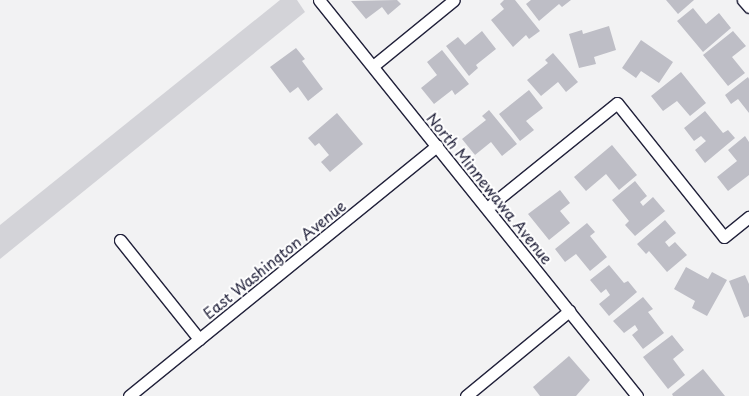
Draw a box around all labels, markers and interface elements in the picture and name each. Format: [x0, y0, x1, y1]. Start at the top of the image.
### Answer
street label: North Minnewawa Avenue [423, 109, 557, 267]
street label: East Washington Avenue [200, 197, 348, 321]

